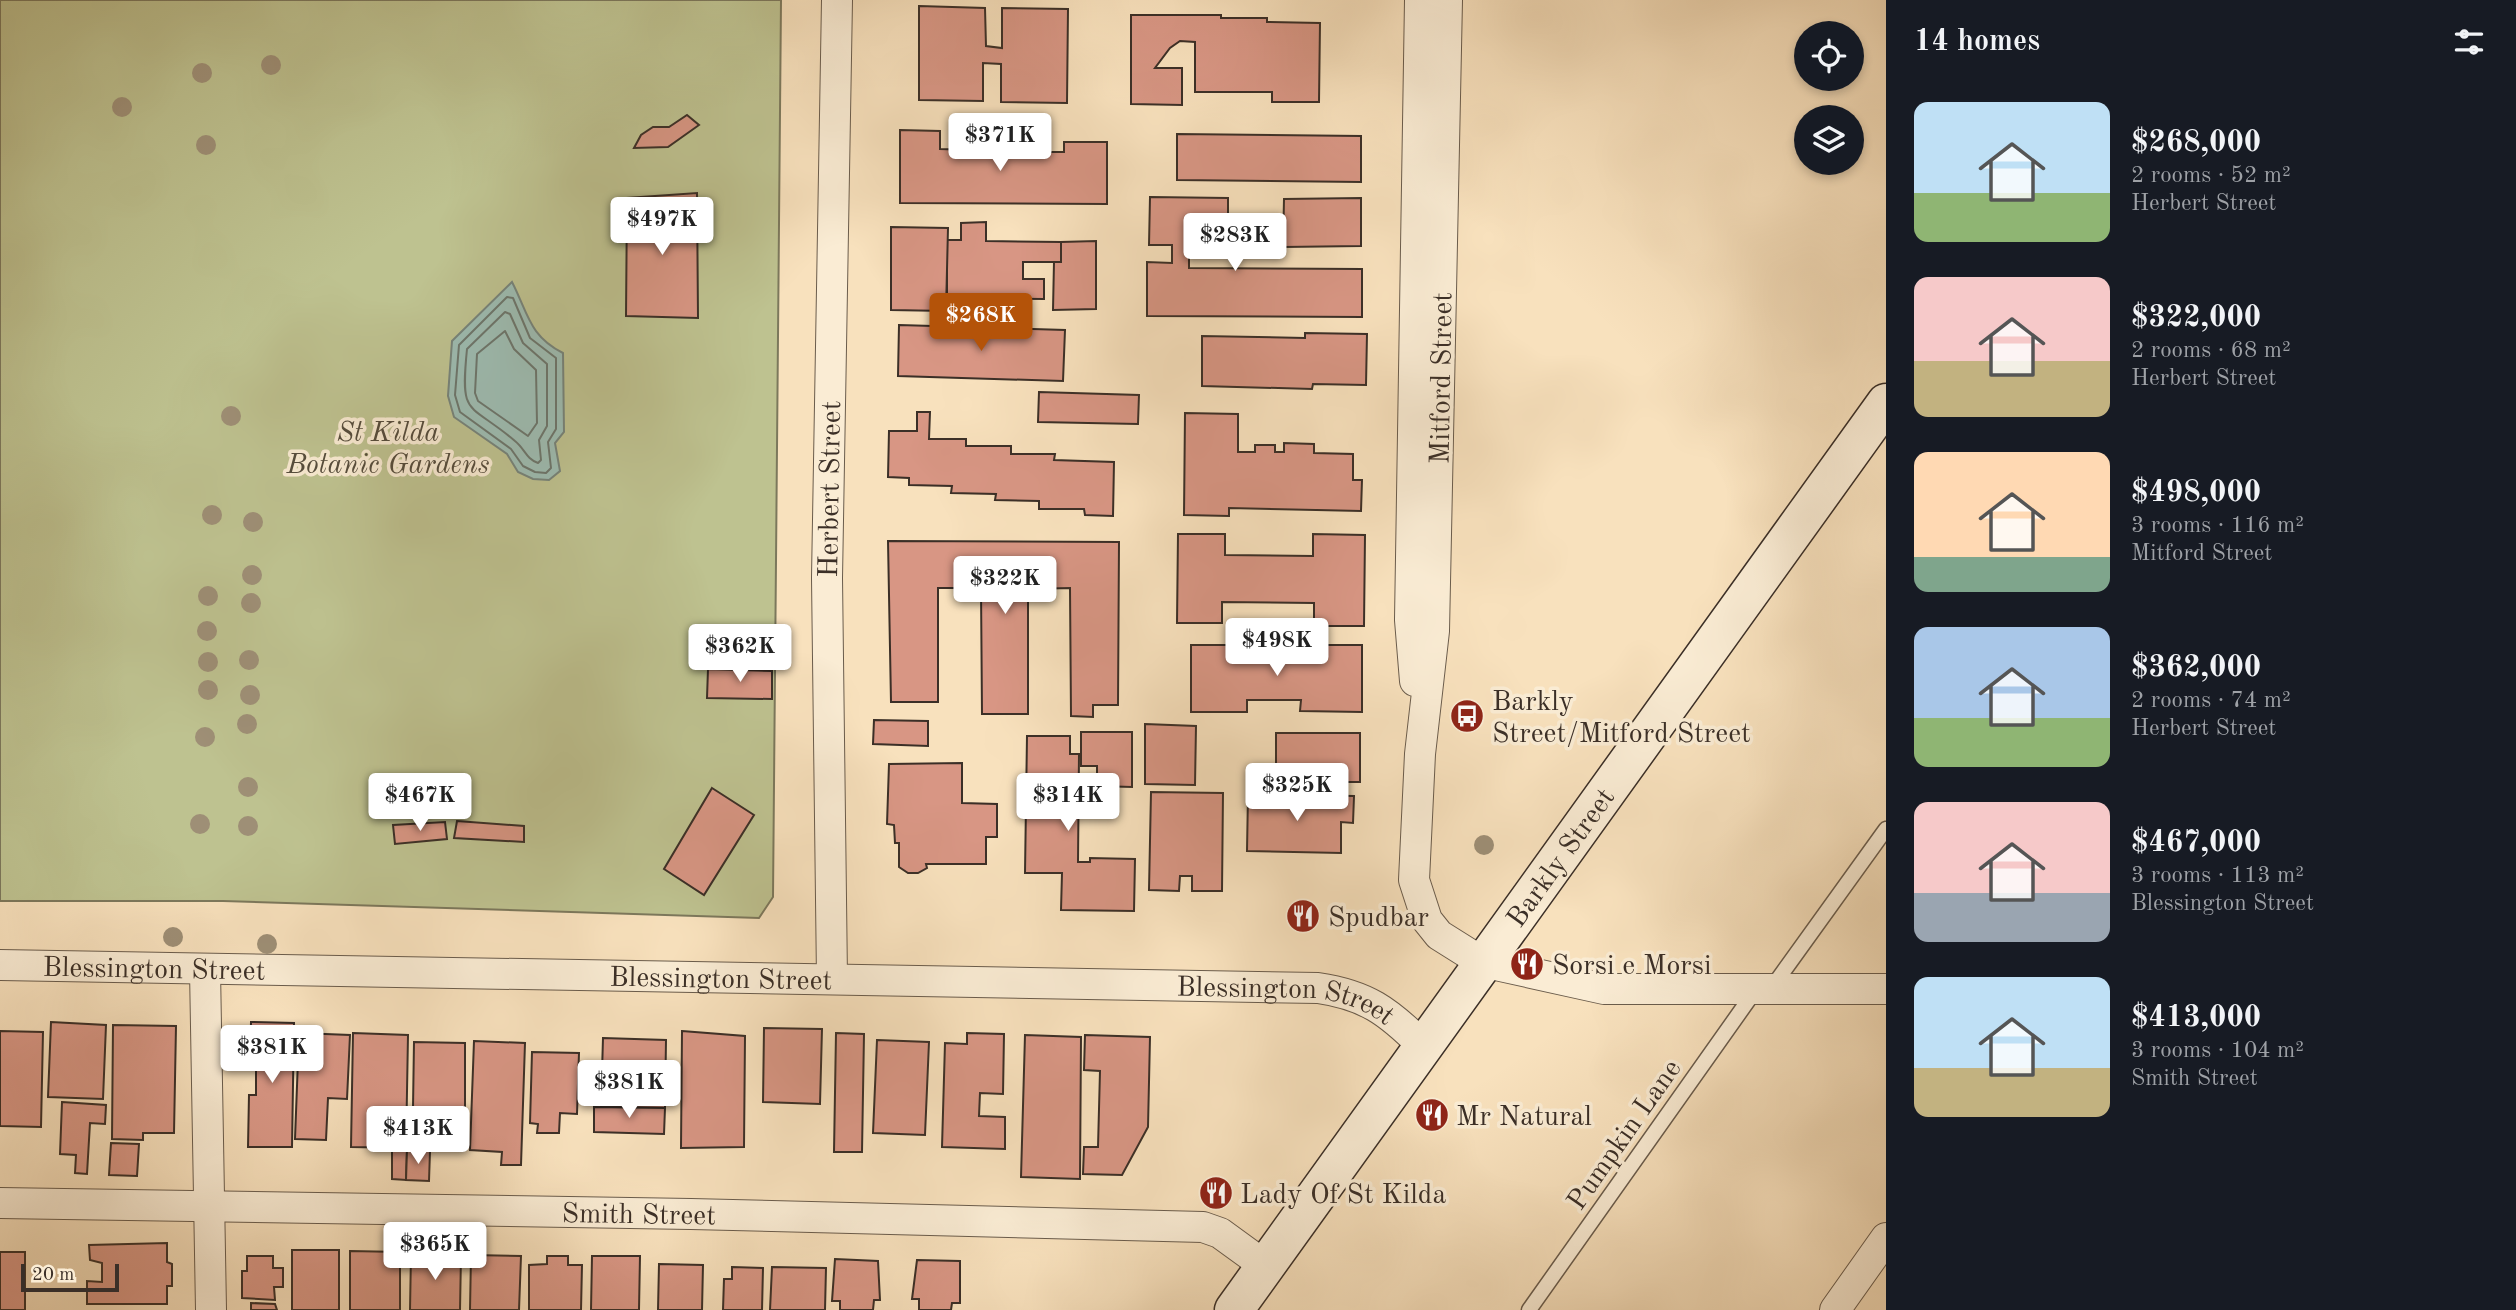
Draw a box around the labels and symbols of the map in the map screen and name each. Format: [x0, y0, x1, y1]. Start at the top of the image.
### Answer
pin: $371K [951, 114, 1049, 173]
pin: $497K [613, 198, 711, 257]
pin: $283K [1186, 214, 1284, 273]
street label: Mitford Street [1427, 292, 1458, 464]
pin: $268K [932, 294, 1030, 353]
street label: Herbert Street [816, 400, 847, 578]
park label: St Kilda Botanic Gardens [285, 420, 490, 480]
pin: $322K [956, 556, 1054, 616]
pin: $498K [1228, 618, 1326, 678]
pin: $362K [691, 624, 789, 684]
place label: Barkly Street/Mitford Street [1492, 689, 1751, 749]
bus stop icon: Barkly Street/Mitford Street [1448, 697, 1486, 735]
pin: $325K [1248, 764, 1346, 823]
pin: $467K [371, 774, 469, 833]
pin: $314K [1019, 774, 1117, 833]
street label: Barkly Street [1503, 784, 1621, 933]
restaurant icon: Spudbar [1284, 897, 1322, 935]
place label: Spudbar [1328, 905, 1429, 933]
restaurant icon: Sorsi e Morsi [1508, 945, 1546, 983]
place label: Sorsi e Morsi [1552, 953, 1712, 981]
street label: Blessington Street [42, 955, 266, 987]
street label: Blessington Street [609, 965, 832, 997]
street label: Blessington Street [1176, 975, 1399, 1032]
pin: $381K [223, 1026, 321, 1085]
street label: Pumpkin Lane [1563, 1055, 1688, 1216]
pin: $381K [580, 1060, 678, 1120]
restaurant icon: Mr Natural [1413, 1096, 1451, 1134]
place label: Mr Natural [1456, 1104, 1592, 1132]
pin: $413K [369, 1106, 467, 1166]
restaurant icon: Lady Of St Kilda [1197, 1174, 1235, 1212]
place label: Lady Of St Kilda [1240, 1182, 1446, 1210]
street label: Smith Street [561, 1201, 716, 1232]
pin: $365K [386, 1222, 484, 1282]
scale bar [21, 1261, 119, 1293]

